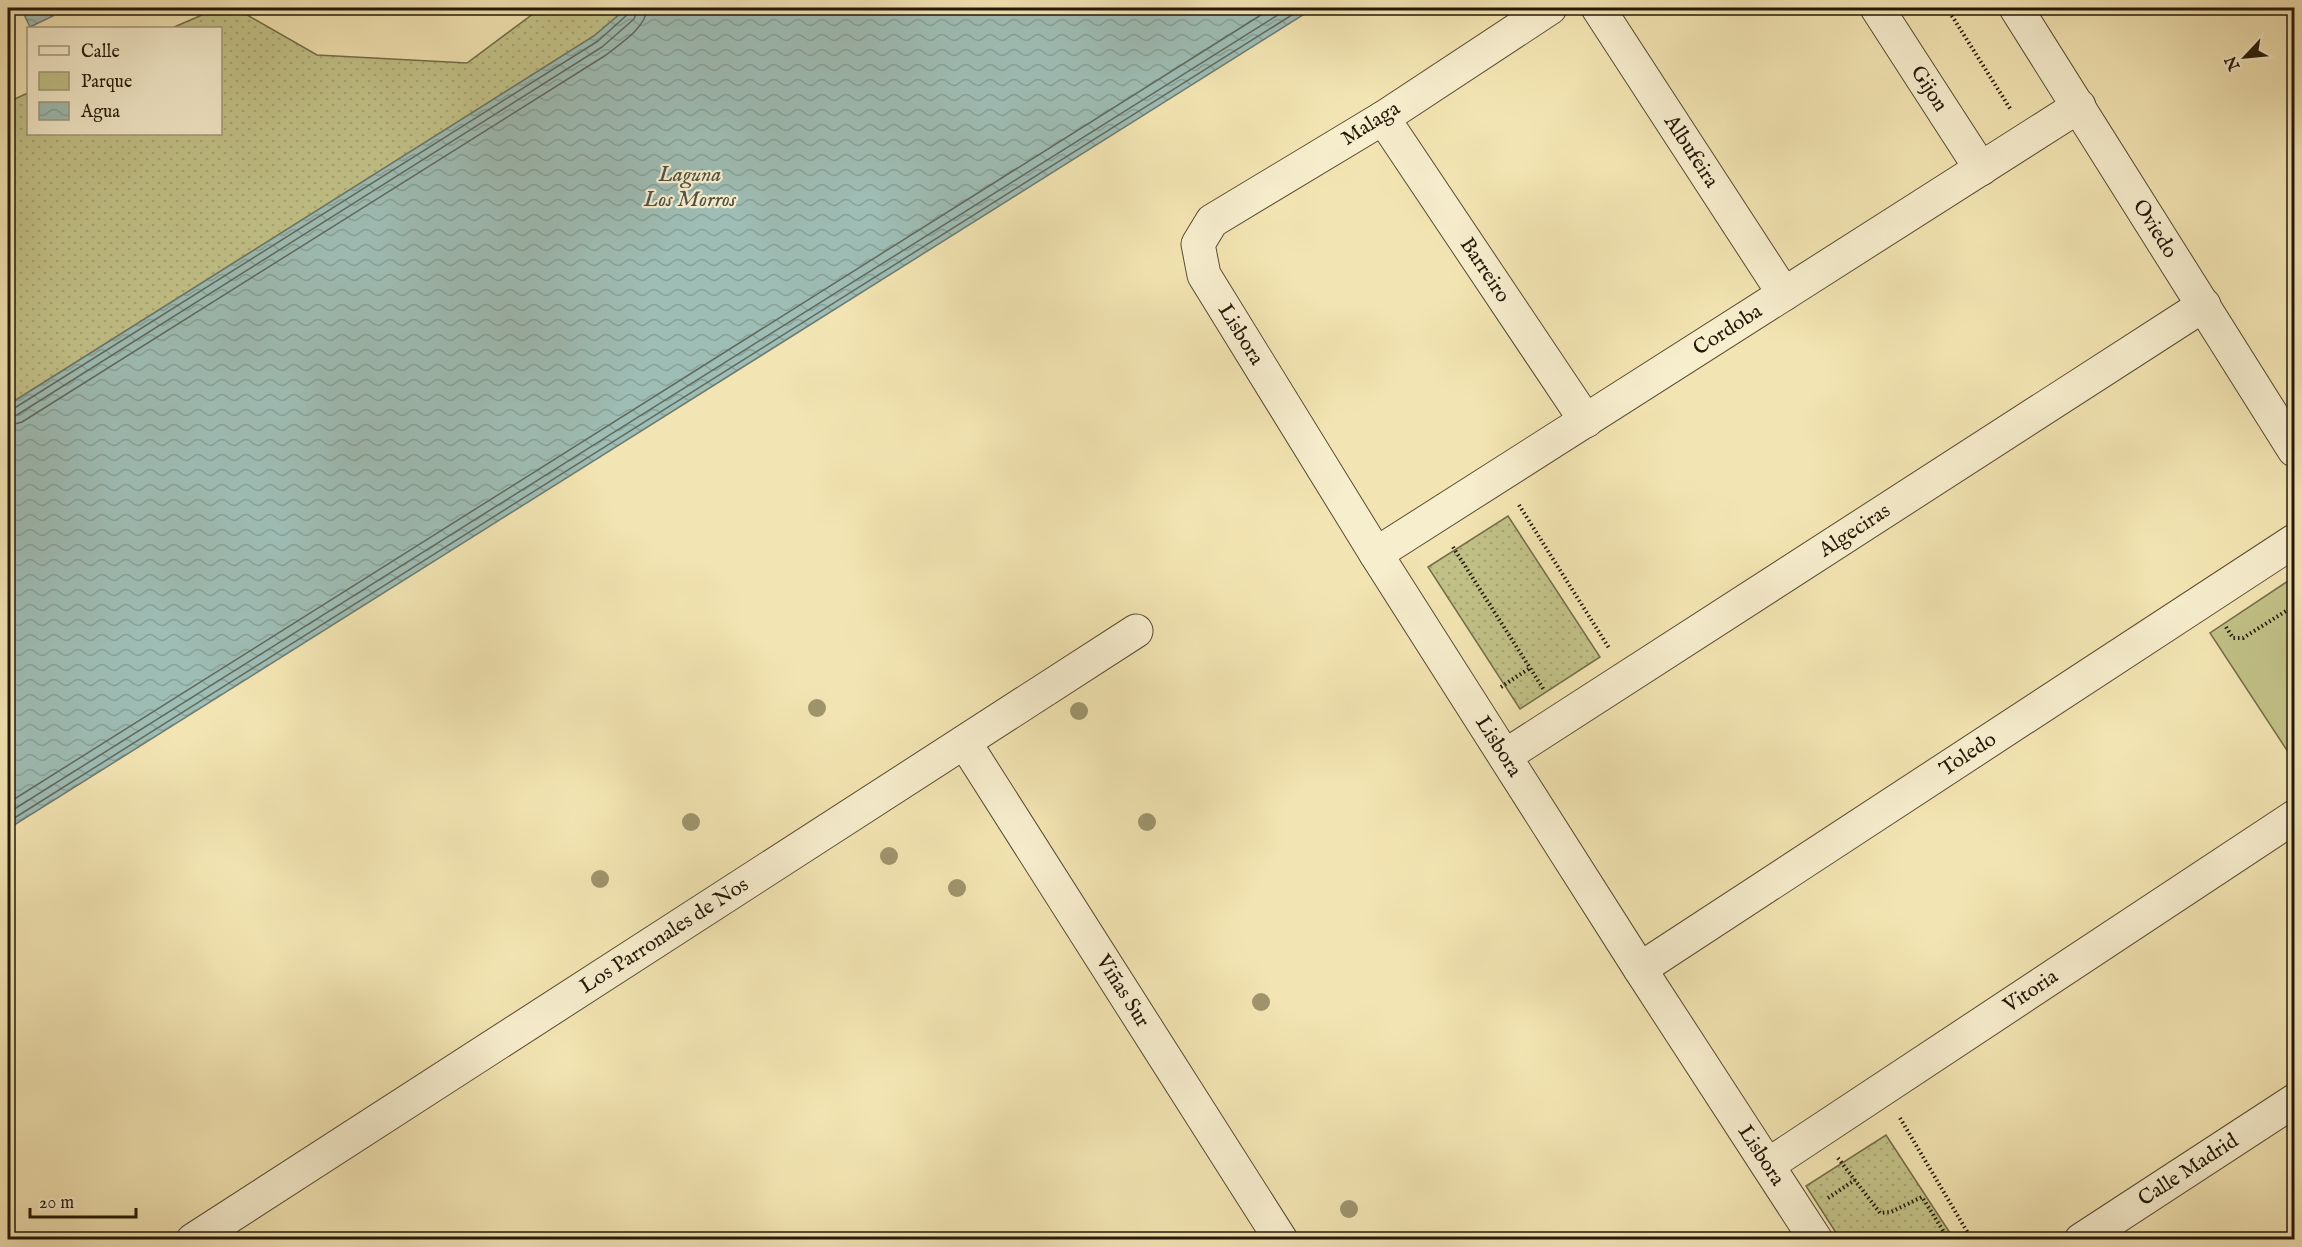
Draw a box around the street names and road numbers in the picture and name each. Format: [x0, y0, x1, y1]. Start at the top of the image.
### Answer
street label: Gijon [1904, 60, 1954, 117]
street label: Malaga [1337, 95, 1406, 152]
street label: Albufeira [1657, 109, 1725, 194]
street label: Oviedo [2126, 194, 2184, 263]
street label: Barreiro [1453, 232, 1516, 308]
street label: Cordoba [1688, 297, 1768, 362]
street label: Lisbora [1212, 299, 1270, 371]
street label: Algeciras [1813, 497, 1895, 564]
street label: Lisbora [1469, 711, 1528, 783]
street label: Toledo [1934, 726, 2002, 783]
street label: Los Parronales de Nos [575, 871, 754, 1000]
street label: Viñas Sur [1089, 949, 1156, 1033]
street label: Vitoria [1997, 963, 2064, 1020]
street label: Lisbora [1731, 1120, 1791, 1192]
street label: Calle Madrid [2133, 1127, 2244, 1213]

